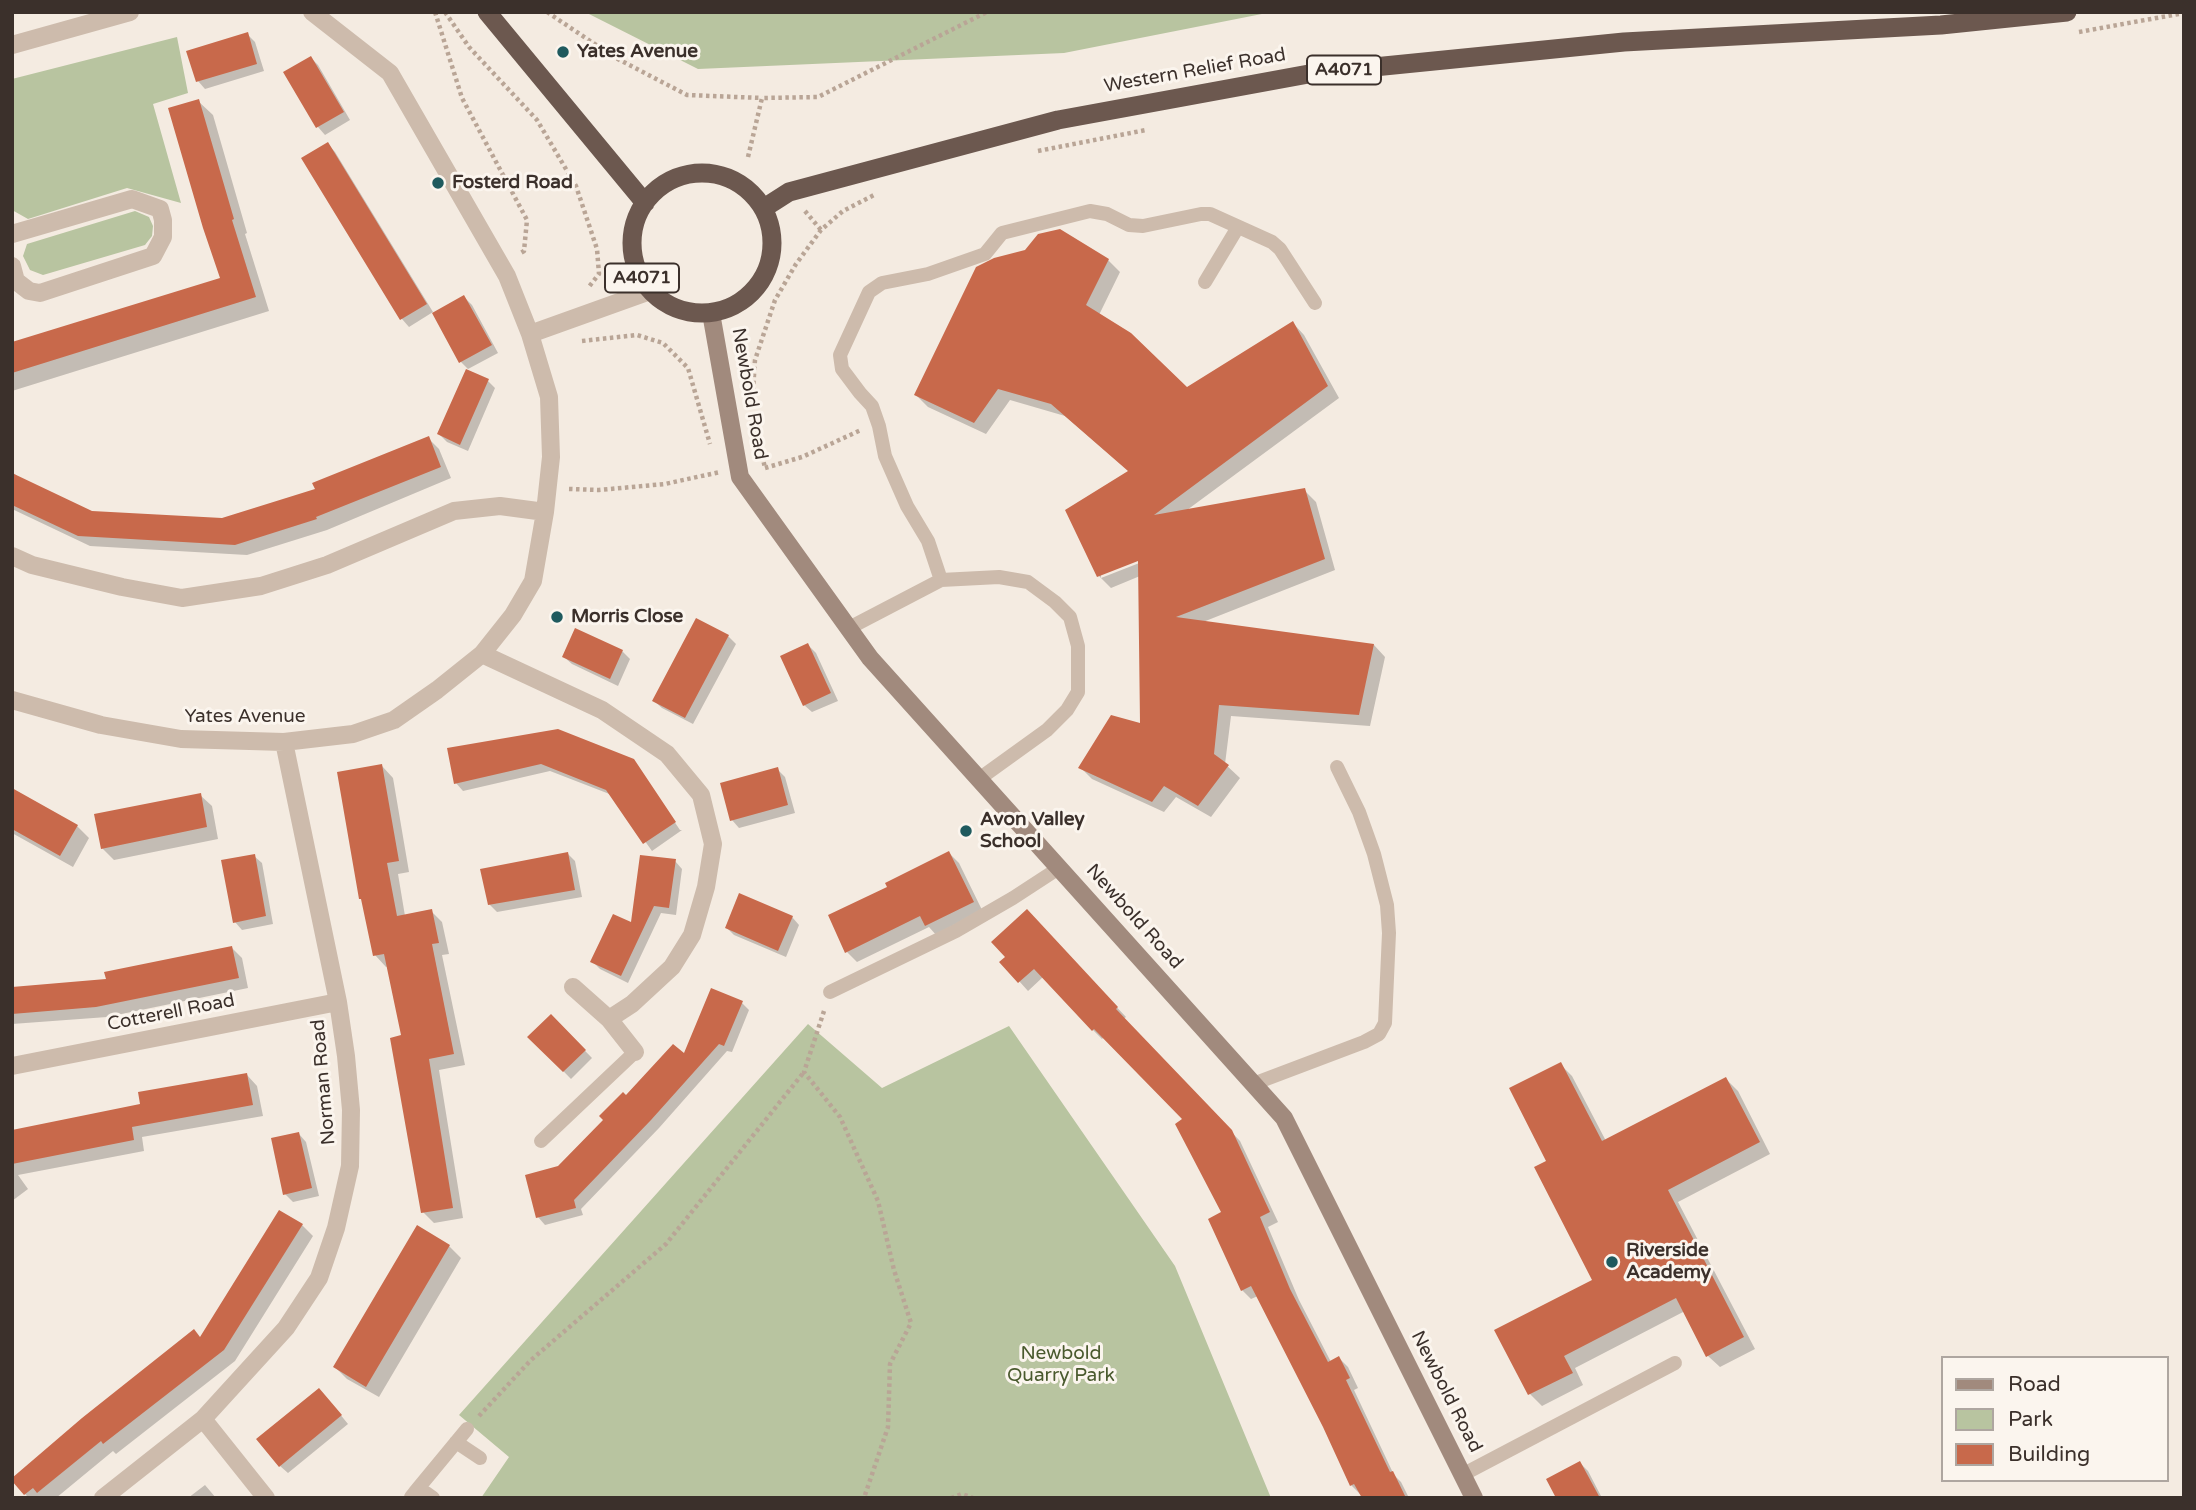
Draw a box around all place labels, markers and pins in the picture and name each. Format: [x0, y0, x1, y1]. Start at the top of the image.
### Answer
place label: Yates Avenue [577, 41, 698, 63]
marker: Yates Avenue [555, 44, 571, 60]
place label: Fosterd Road [452, 172, 573, 194]
marker: Fosterd Road [430, 175, 446, 191]
place label: Morris Close [571, 606, 683, 628]
marker: Morris Close [549, 609, 565, 625]
place label: Avon Valley School [980, 809, 1085, 853]
marker: Avon Valley School [958, 823, 974, 839]
place label: Riverside Academy [1626, 1240, 1711, 1284]
marker: Riverside Academy [1604, 1254, 1620, 1270]

